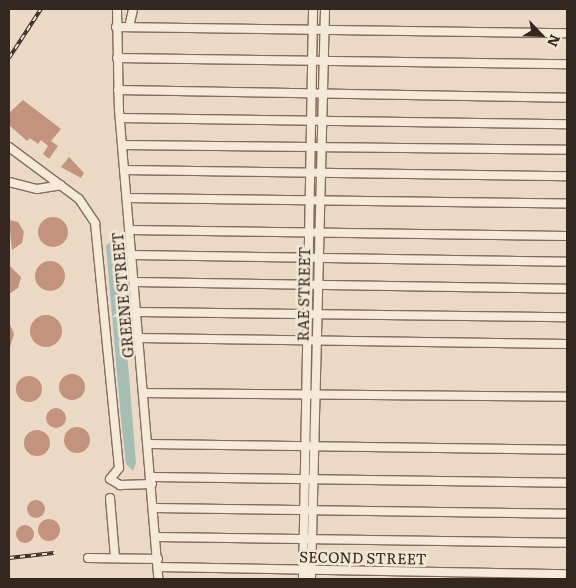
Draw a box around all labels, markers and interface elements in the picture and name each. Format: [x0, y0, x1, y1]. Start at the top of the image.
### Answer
north arrow [516, 10, 566, 60]
text: N [543, 32, 566, 51]
street label: GREENE STREET [108, 231, 136, 359]
street label: RAE STREET [293, 246, 313, 342]
street label: SECOND STREET [299, 547, 427, 567]

